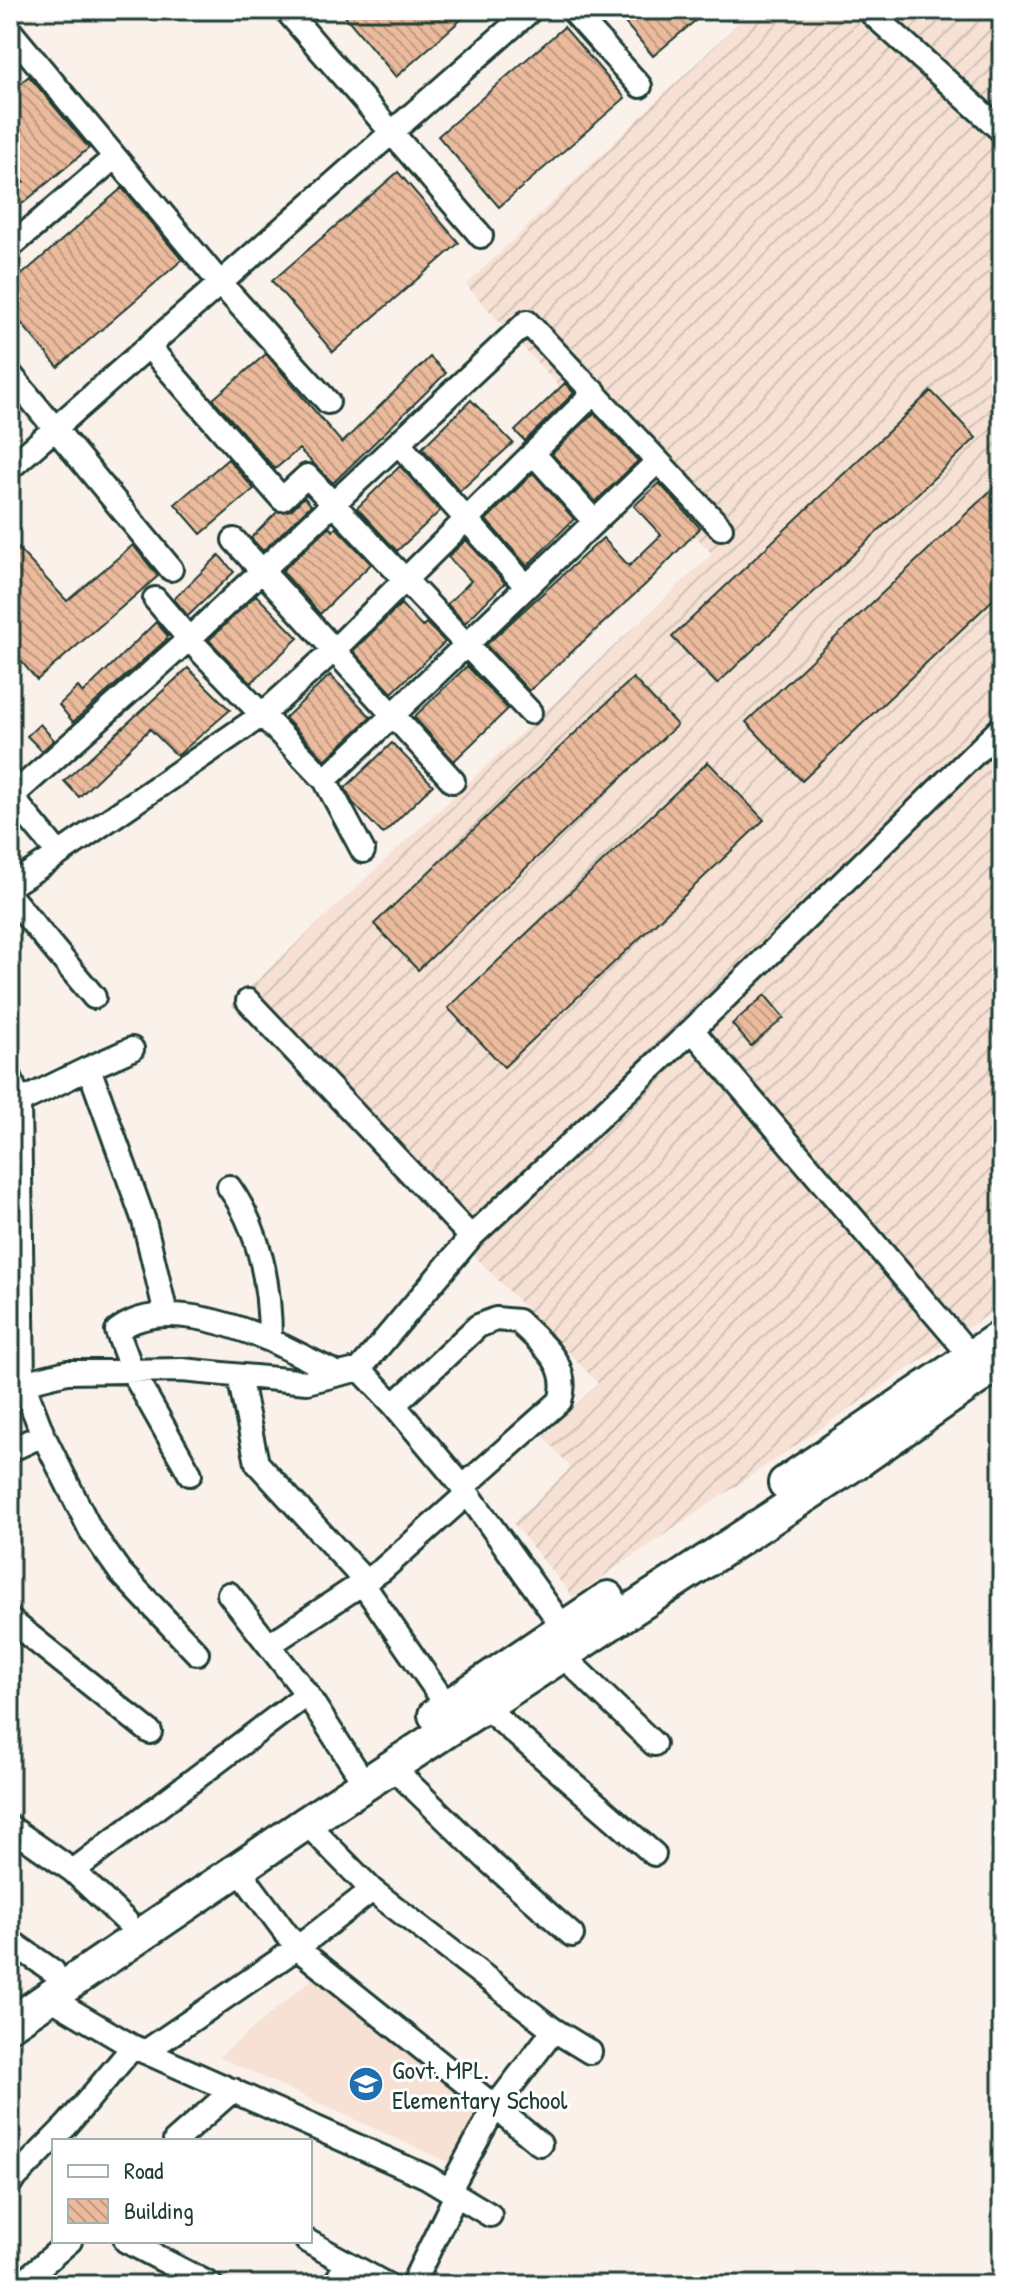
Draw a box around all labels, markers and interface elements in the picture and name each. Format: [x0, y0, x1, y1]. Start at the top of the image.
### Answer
place label: Govt. MPL. Elementary School [392, 2052, 568, 2117]
school or university icon: Govt. MPL. Elementary School [347, 2065, 385, 2103]
legend [52, 2139, 312, 2243]
text: Road [124, 2154, 163, 2186]
text: Building [124, 2194, 194, 2226]

